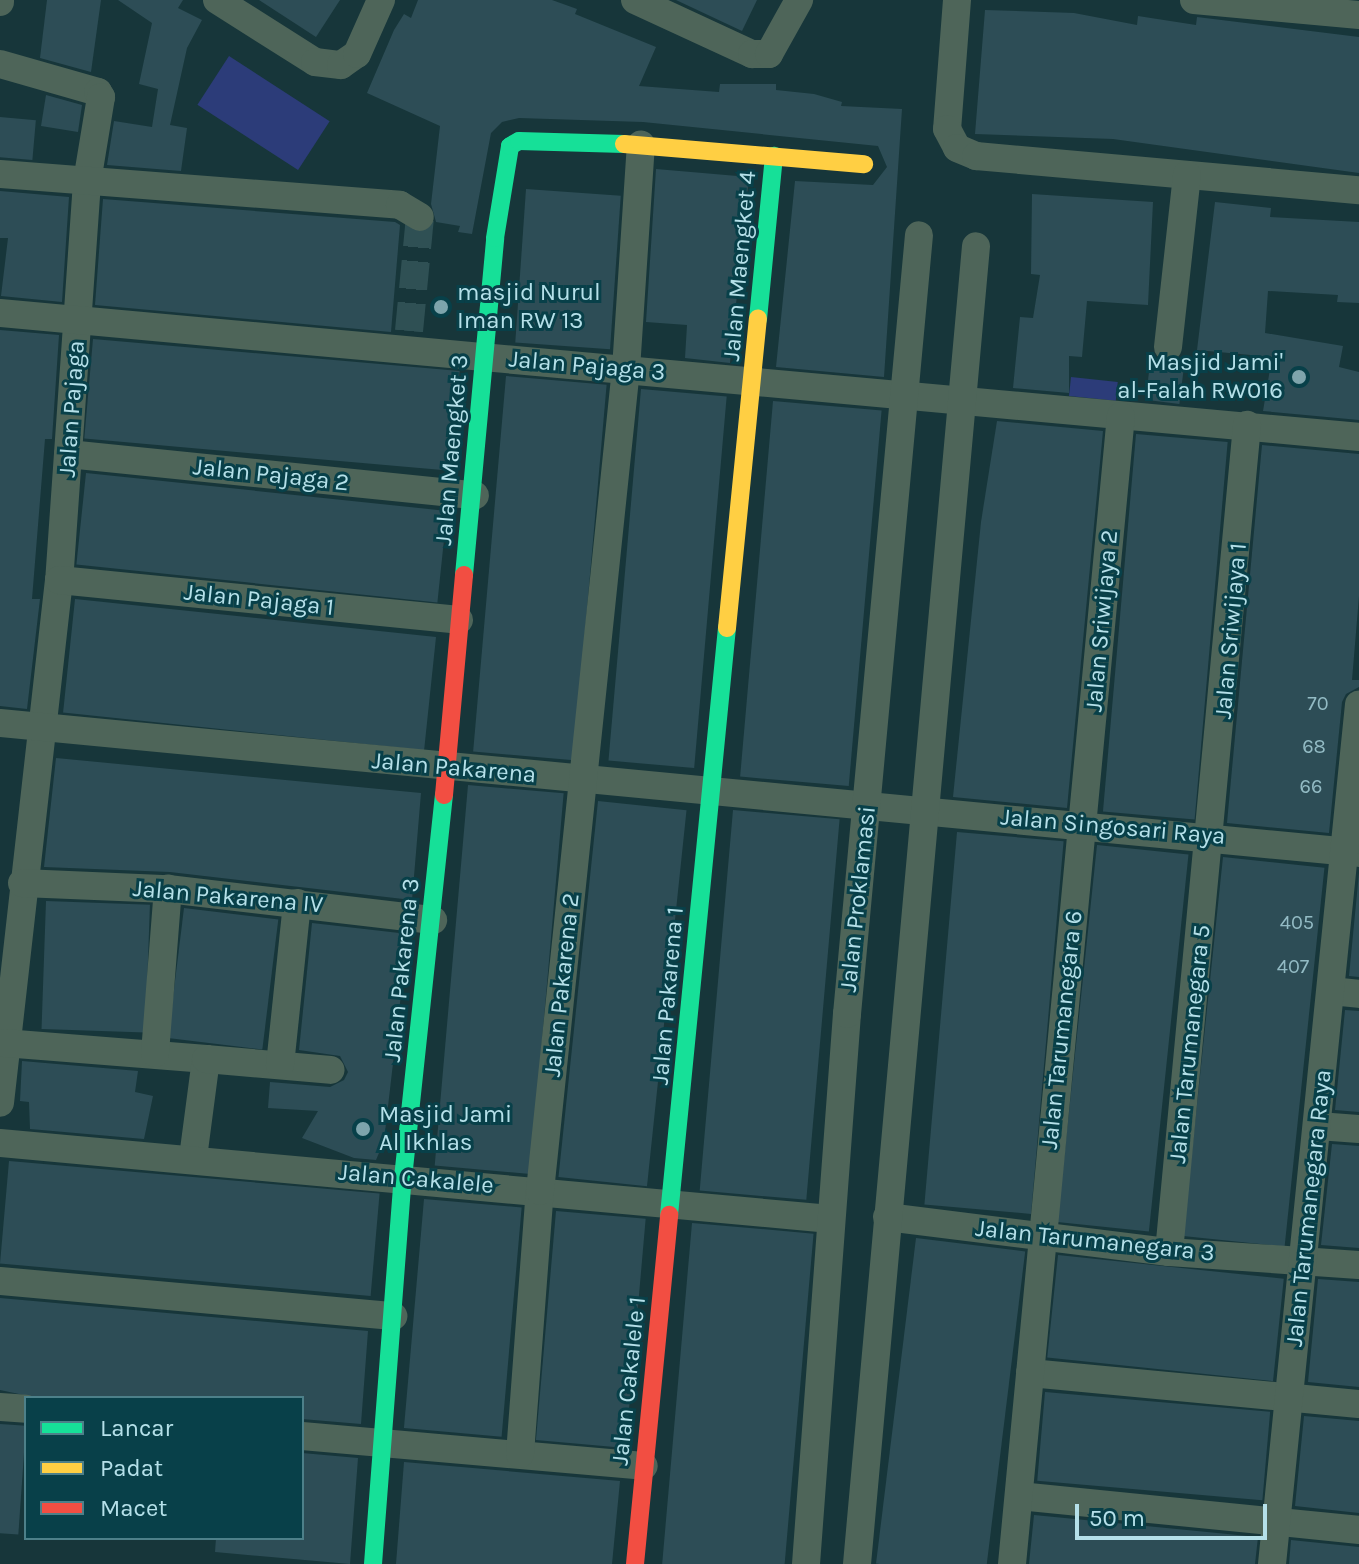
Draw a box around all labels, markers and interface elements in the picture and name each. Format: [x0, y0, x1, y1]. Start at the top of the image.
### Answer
street label: Jalan Maengket 4 [717, 170, 763, 362]
place label: masjid Nurul Iman RW 13 [457, 279, 601, 335]
marker: masjid Nurul Iman RW 13 [432, 298, 450, 316]
street label: Jalan Pajaga [53, 340, 91, 478]
street label: Jalan Pajaga 3 [508, 345, 666, 387]
place label: Masjid Jami' al-Falah RW016 [1117, 349, 1283, 405]
street label: Jalan Maengket 3 [429, 353, 475, 547]
marker: Masjid Jami' al-Falah RW016 [1290, 368, 1308, 386]
street label: Jalan Pajaga 2 [192, 452, 350, 498]
street label: Jalan Sriwijaya 2 [1080, 529, 1124, 713]
street label: Jalan Sriwijaya 1 [1209, 542, 1253, 720]
street label: Jalan Pajaga 1 [183, 578, 335, 622]
house number: 70 [1307, 691, 1329, 715]
house number: 68 [1302, 734, 1326, 758]
street label: Jalan Pakarena [371, 746, 537, 790]
house number: 66 [1300, 774, 1322, 798]
street label: Jalan Singosari Raya [999, 803, 1227, 851]
street label: Jalan Proklamasi [834, 805, 882, 993]
street label: Jalan Pakarena IV [132, 874, 324, 920]
street label: Jalan Pakarena 3 [378, 877, 426, 1063]
street label: Jalan Pakarena 2 [538, 892, 586, 1078]
street label: Jalan Pakarena 1 [646, 906, 690, 1086]
street label: Jalan Tarumanegara 6 [1035, 909, 1089, 1151]
house number: 405 [1280, 910, 1314, 934]
street label: Jalan Tarumanegara 5 [1163, 923, 1217, 1165]
house number: 407 [1277, 954, 1309, 978]
street label: Jalan Tarumanegara Raya [1280, 1068, 1338, 1348]
place label: Masjid Jami Al Ikhlas [379, 1101, 512, 1157]
marker: Masjid Jami Al Ikhlas [354, 1120, 372, 1138]
street label: Jalan Cakalele [337, 1158, 495, 1200]
street label: Jalan Tarumanegara 3 [974, 1214, 1216, 1268]
street label: Jalan Cakalele 1 [606, 1295, 652, 1467]
legend [24, 1396, 304, 1540]
text: Lancar [100, 1414, 173, 1442]
text: Padat [100, 1454, 163, 1482]
scale bar [1079, 1488, 1271, 1538]
text: Macet [100, 1494, 167, 1522]
text: 50 m [1089, 1504, 1145, 1532]

